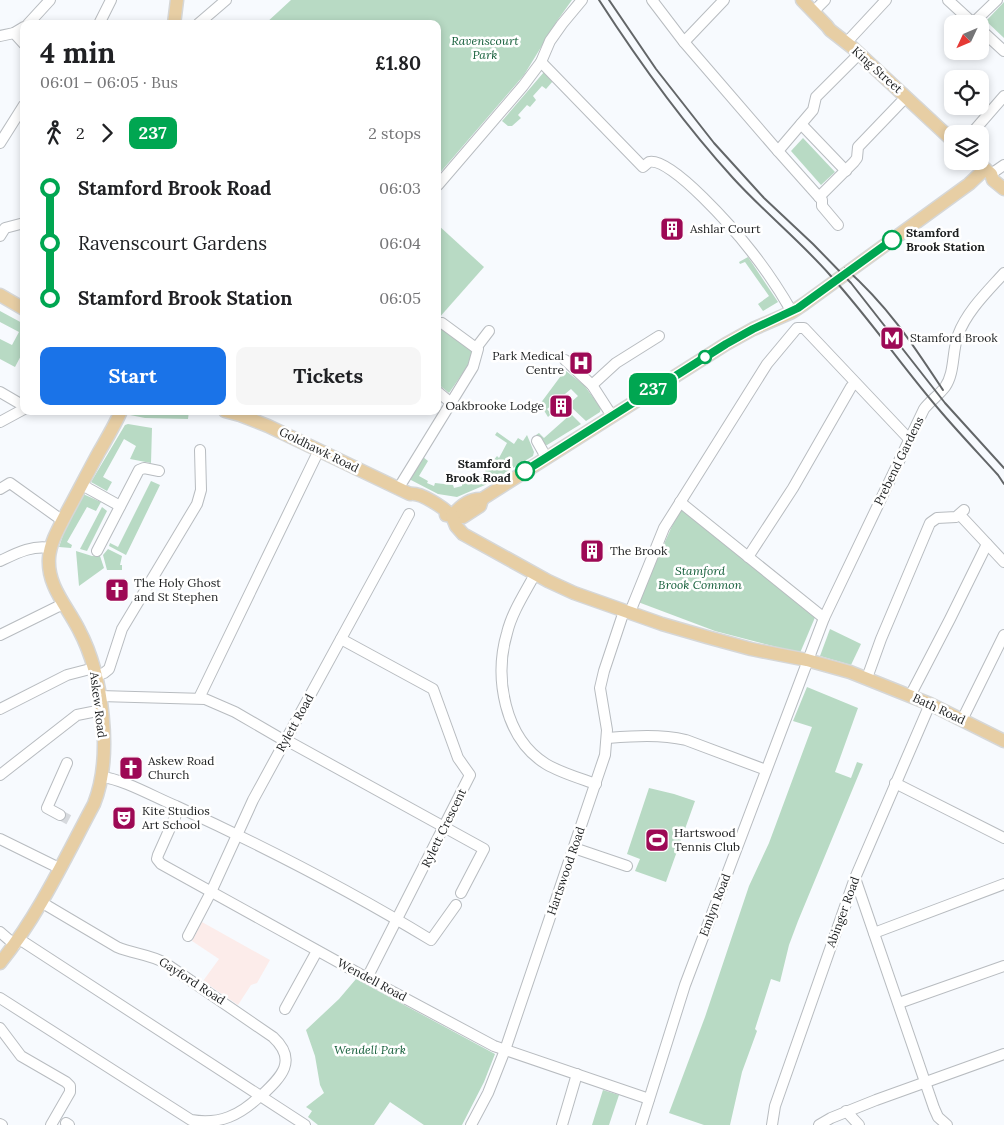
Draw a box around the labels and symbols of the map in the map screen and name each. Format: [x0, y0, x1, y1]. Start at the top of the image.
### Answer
north arrow [944, 15, 989, 60]
park label: Ravenscourt Park [451, 33, 519, 62]
street label: King Street [849, 43, 906, 96]
building icon: Ashlar Court [659, 216, 685, 242]
place label: Ashlar Court [689, 221, 761, 236]
place label: Stamford Brook Station [906, 225, 985, 254]
marker: Stamford Brook Station [882, 230, 902, 250]
metro station icon: Stamford Brook [879, 325, 905, 351]
place label: Stamford Brook [910, 330, 998, 345]
place label: Park Medical Centre [492, 348, 564, 377]
hospital icon: Park Medical Centre [568, 350, 594, 376]
unlabelled marker [698, 350, 712, 364]
line badge: 237 [624, 373, 682, 405]
building icon: Oakbrooke Lodge [548, 393, 574, 419]
place label: Oakbrooke Lodge [445, 398, 544, 413]
street label: Prebend Gardens [871, 414, 927, 508]
street label: Goldhawk Road [277, 424, 362, 475]
place label: Stamford Brook Road [445, 456, 511, 485]
marker: Stamford Brook Road [515, 461, 535, 481]
building icon: The Brook [579, 538, 605, 564]
place label: The Brook [610, 543, 668, 558]
park label: Stamford Brook Common [658, 563, 743, 592]
place label: The Holy Ghost and St Stephen [134, 575, 221, 604]
church icon: The Holy Ghost and St Stephen [104, 577, 130, 603]
street label: Askew Road [87, 670, 110, 739]
street label: Bath Road [910, 690, 968, 727]
street label: Rylett Road [273, 691, 317, 754]
place label: Askew Road Church [147, 753, 215, 782]
church icon: Askew Road Church [118, 755, 144, 781]
street label: Rylett Crescent [418, 785, 469, 870]
place label: Kite Studios Art School [141, 803, 210, 832]
theatre icon: Kite Studios Art School [111, 805, 137, 831]
street label: Hartswood Road [543, 825, 588, 917]
place label: Hartswood Tennis Club [674, 825, 740, 854]
sports icon: Hartswood Tennis Club [644, 827, 670, 853]
street label: Emlyn Road [696, 871, 733, 938]
street label: Abinger Road [822, 874, 862, 950]
street label: Gayford Road [156, 954, 228, 1008]
street label: Wendell Road [335, 955, 410, 1004]
park label: Wendell Park [334, 1042, 406, 1057]

